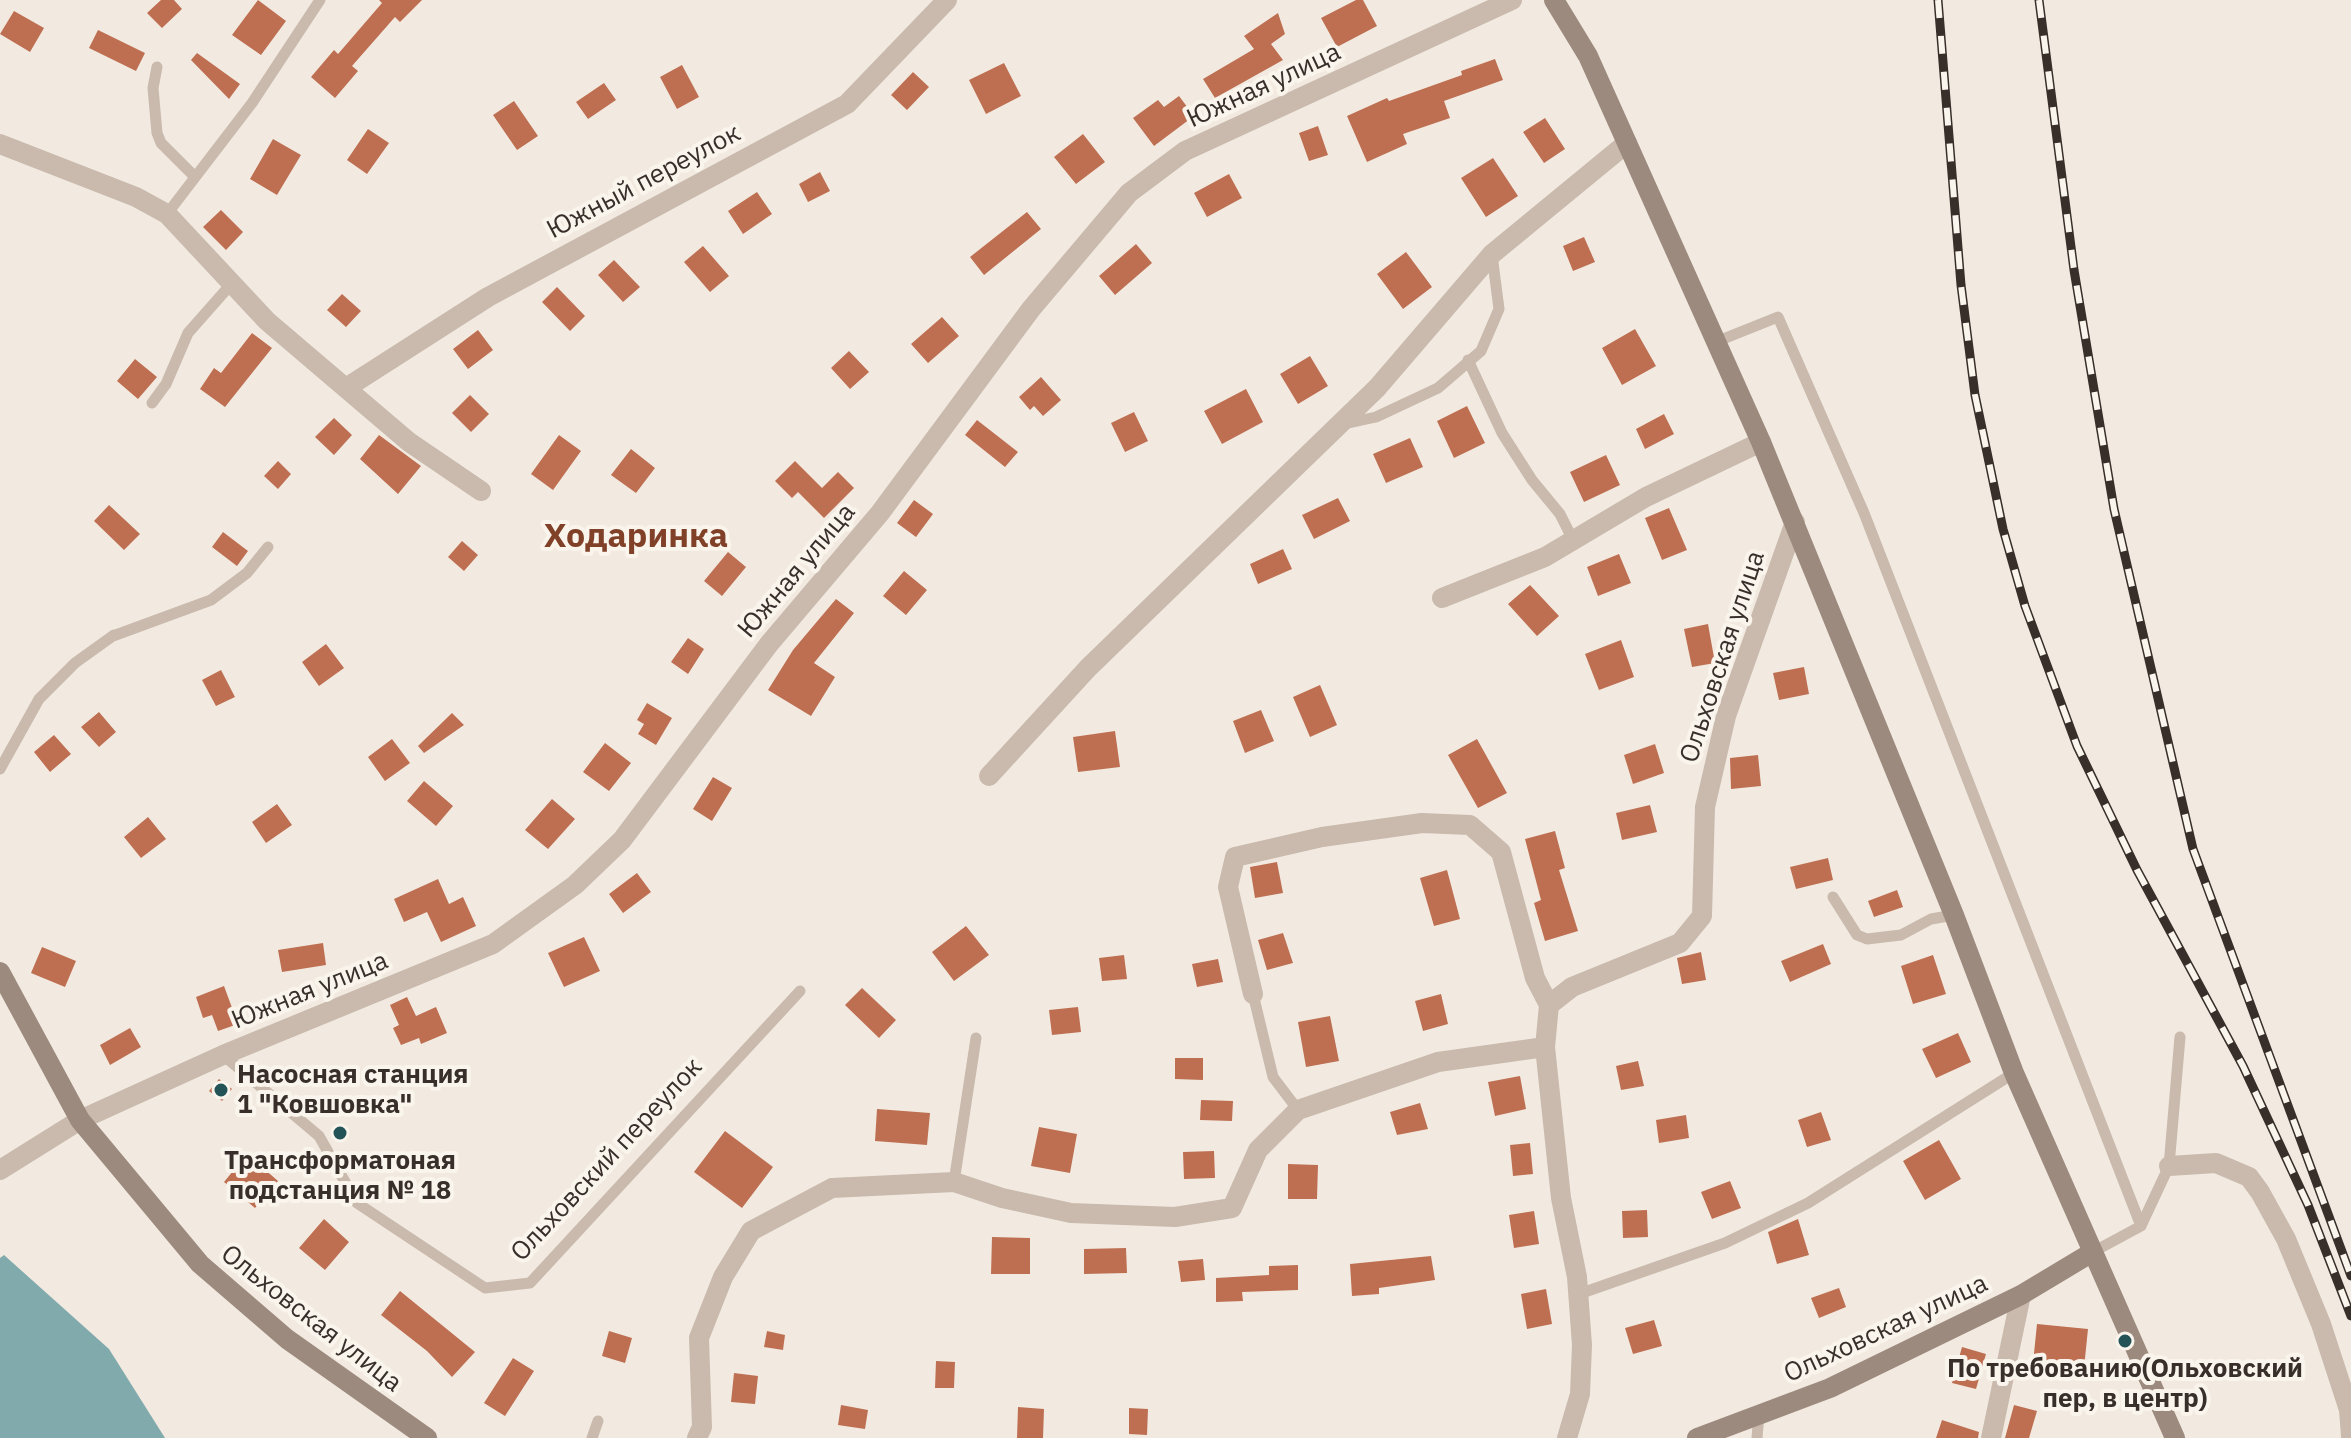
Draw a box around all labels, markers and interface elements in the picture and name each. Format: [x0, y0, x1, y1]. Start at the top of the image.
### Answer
street label: Южная улица [1182, 37, 1346, 135]
street label: Южный переулок [542, 118, 746, 246]
street label: Южная улица [732, 497, 862, 645]
district label: Ходаринка [544, 517, 728, 557]
street label: Ольховская улица [1674, 547, 1772, 767]
street label: Южная улица [227, 945, 393, 1037]
street label: Ольховский переулок [505, 1052, 709, 1268]
place label: Насосная станция 1 "Ковшовка" [237, 1059, 469, 1120]
marker: Насосная станция 1 "Ковшовка" [212, 1081, 230, 1099]
marker: Трансформатоная подстанция № 18 [331, 1124, 349, 1142]
place label: Трансформатоная подстанция № 18 [224, 1145, 456, 1206]
street label: Ольховская улица [214, 1239, 408, 1399]
street label: Ольховская улица [1779, 1268, 1993, 1390]
marker: По требованию(Ольховский пер, в центр) [2116, 1332, 2134, 1350]
place label: По требованию(Ольховский пер, в центр) [1947, 1353, 2303, 1414]

